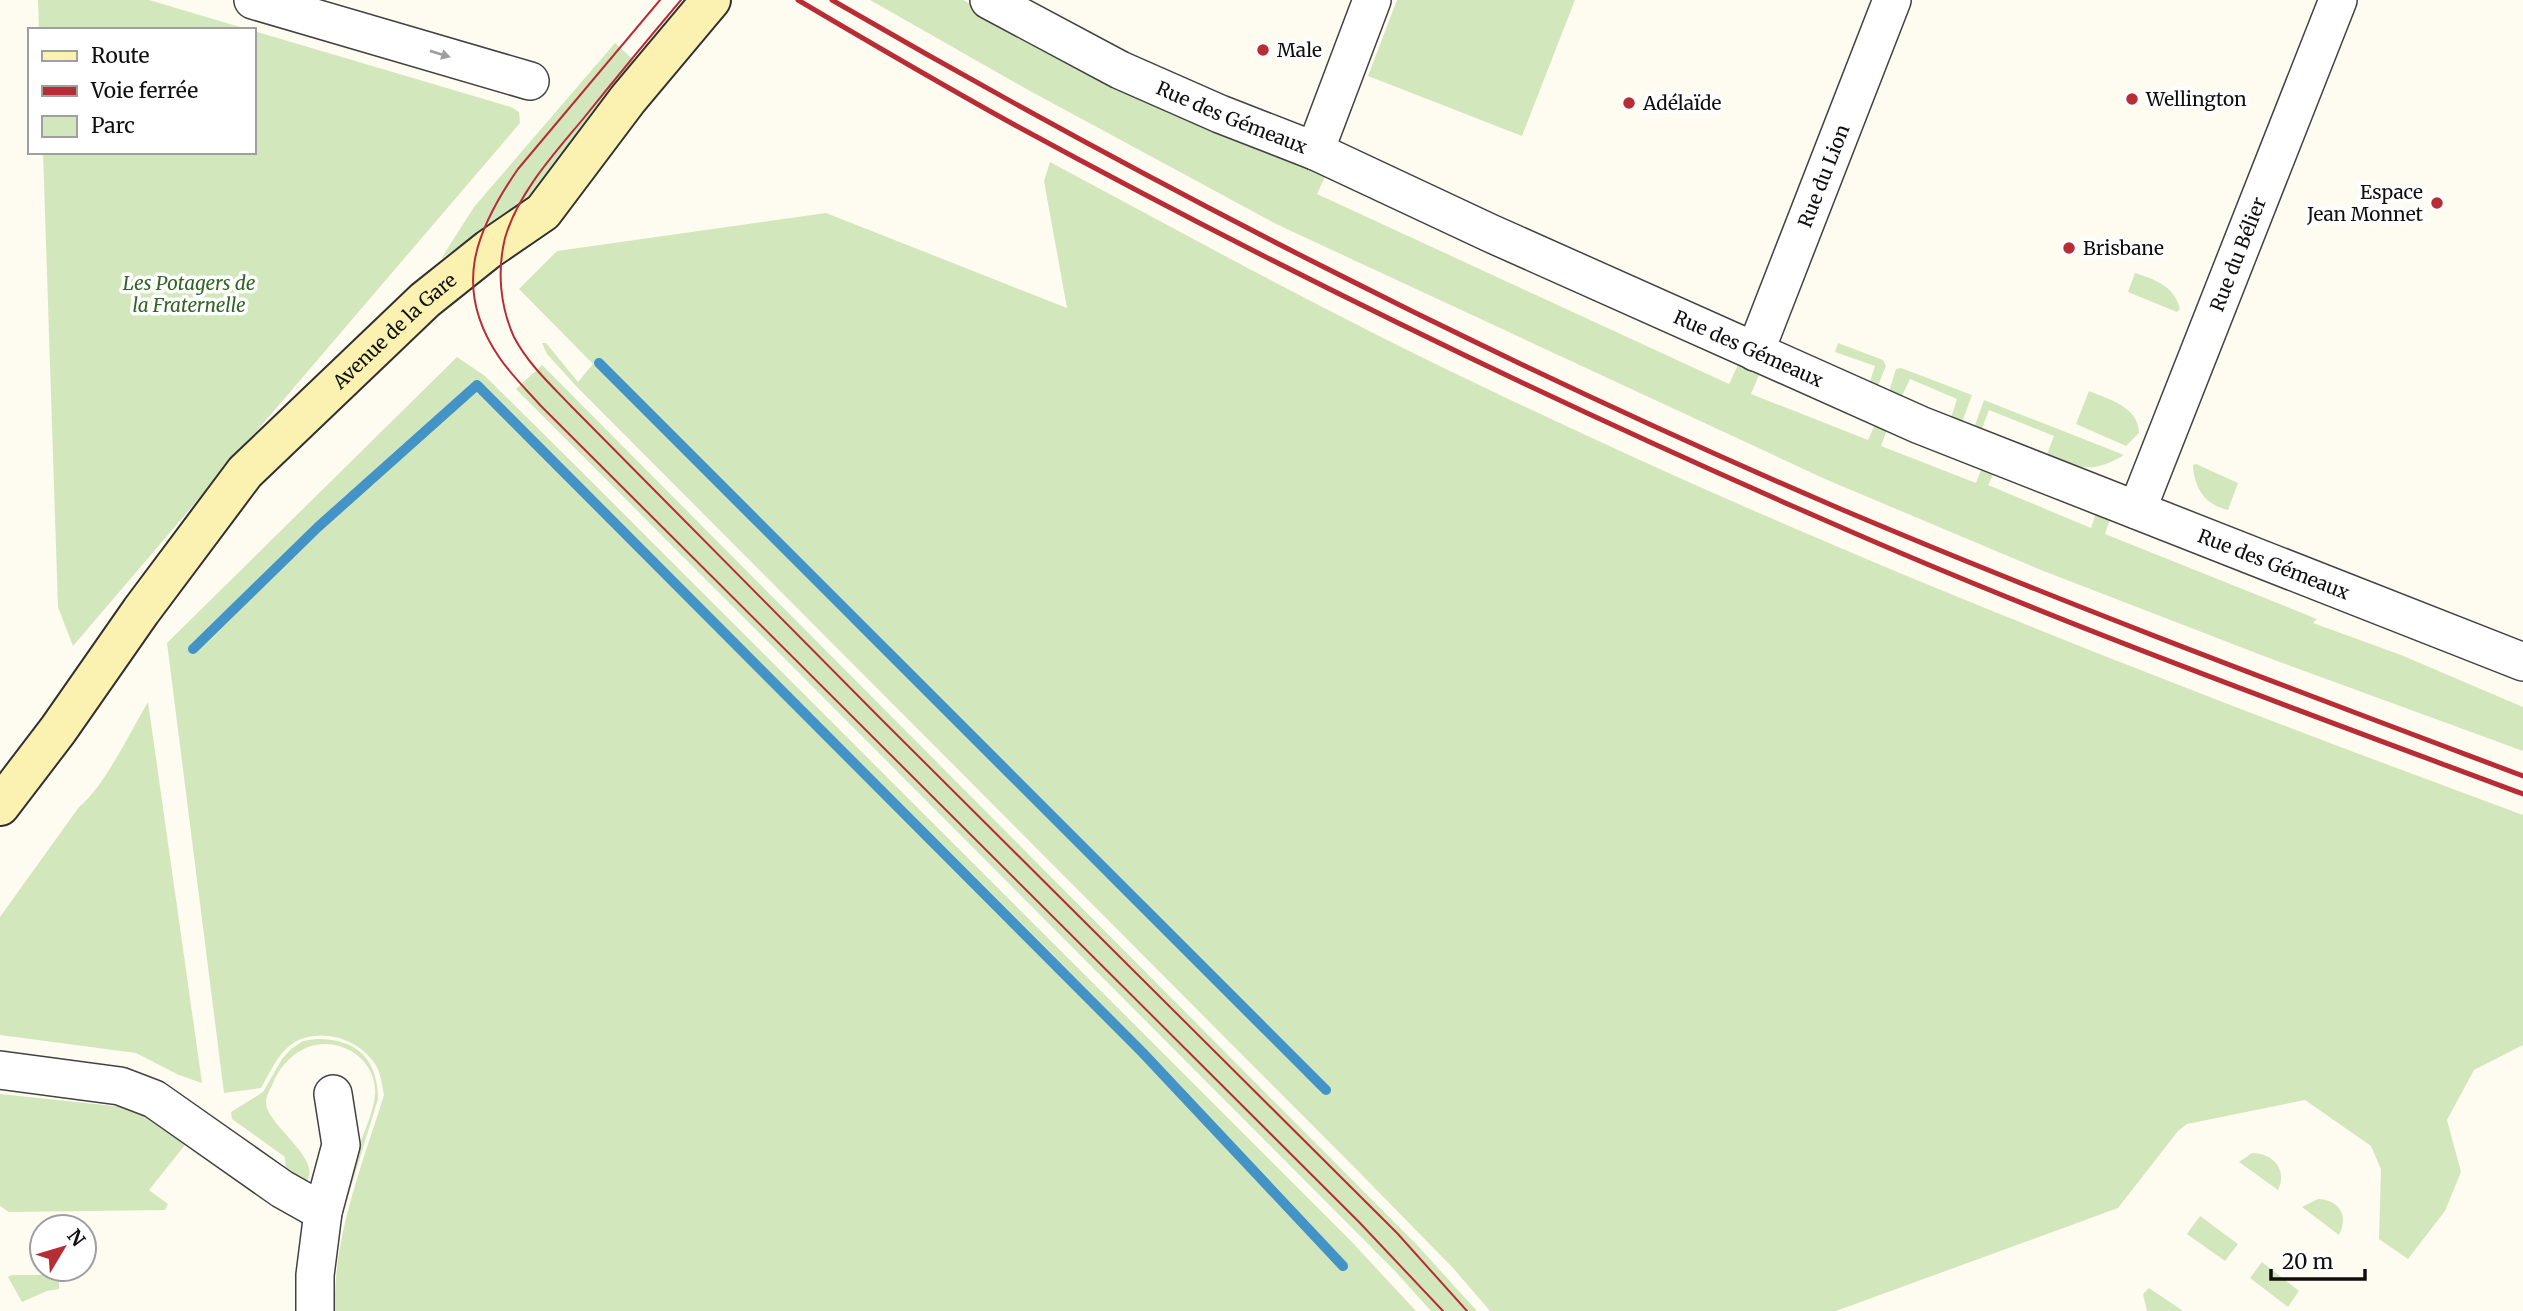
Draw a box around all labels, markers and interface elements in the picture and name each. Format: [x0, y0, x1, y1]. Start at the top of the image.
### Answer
legend [28, 28, 256, 154]
place label: Male [1277, 38, 1322, 62]
text: Route [91, 42, 149, 69]
marker: Male [1255, 42, 1271, 58]
one-way arrow [430, 50, 451, 60]
street label: Rue des Gémeaux [1153, 76, 1311, 159]
text: Voie ferrée [90, 77, 198, 104]
place label: Wellington [2145, 87, 2247, 111]
place label: Adélaïde [1642, 91, 1722, 115]
marker: Wellington [2124, 91, 2140, 107]
marker: Adélaïde [1621, 95, 1637, 111]
text: Parc [91, 112, 135, 139]
street label: Rue du Lion [1793, 121, 1855, 231]
place label: Espace Jean Monnet [2306, 180, 2424, 226]
street label: Rue du Bélier [2205, 193, 2271, 315]
marker: Espace Jean Monnet [2429, 195, 2445, 211]
place label: Brisbane [2083, 236, 2164, 260]
marker: Brisbane [2061, 240, 2077, 256]
street label: Avenue de la Gare [327, 268, 461, 394]
park label: Les Potagers de la Fraternelle [123, 271, 256, 317]
street label: Rue des Gémeaux [1670, 305, 1827, 392]
street label: Rue des Gémeaux [2195, 523, 2354, 605]
north arrow [28, 1213, 98, 1283]
text: N [62, 1224, 90, 1251]
scale bar [2271, 1238, 2366, 1282]
text: 20 m [2282, 1248, 2334, 1275]

